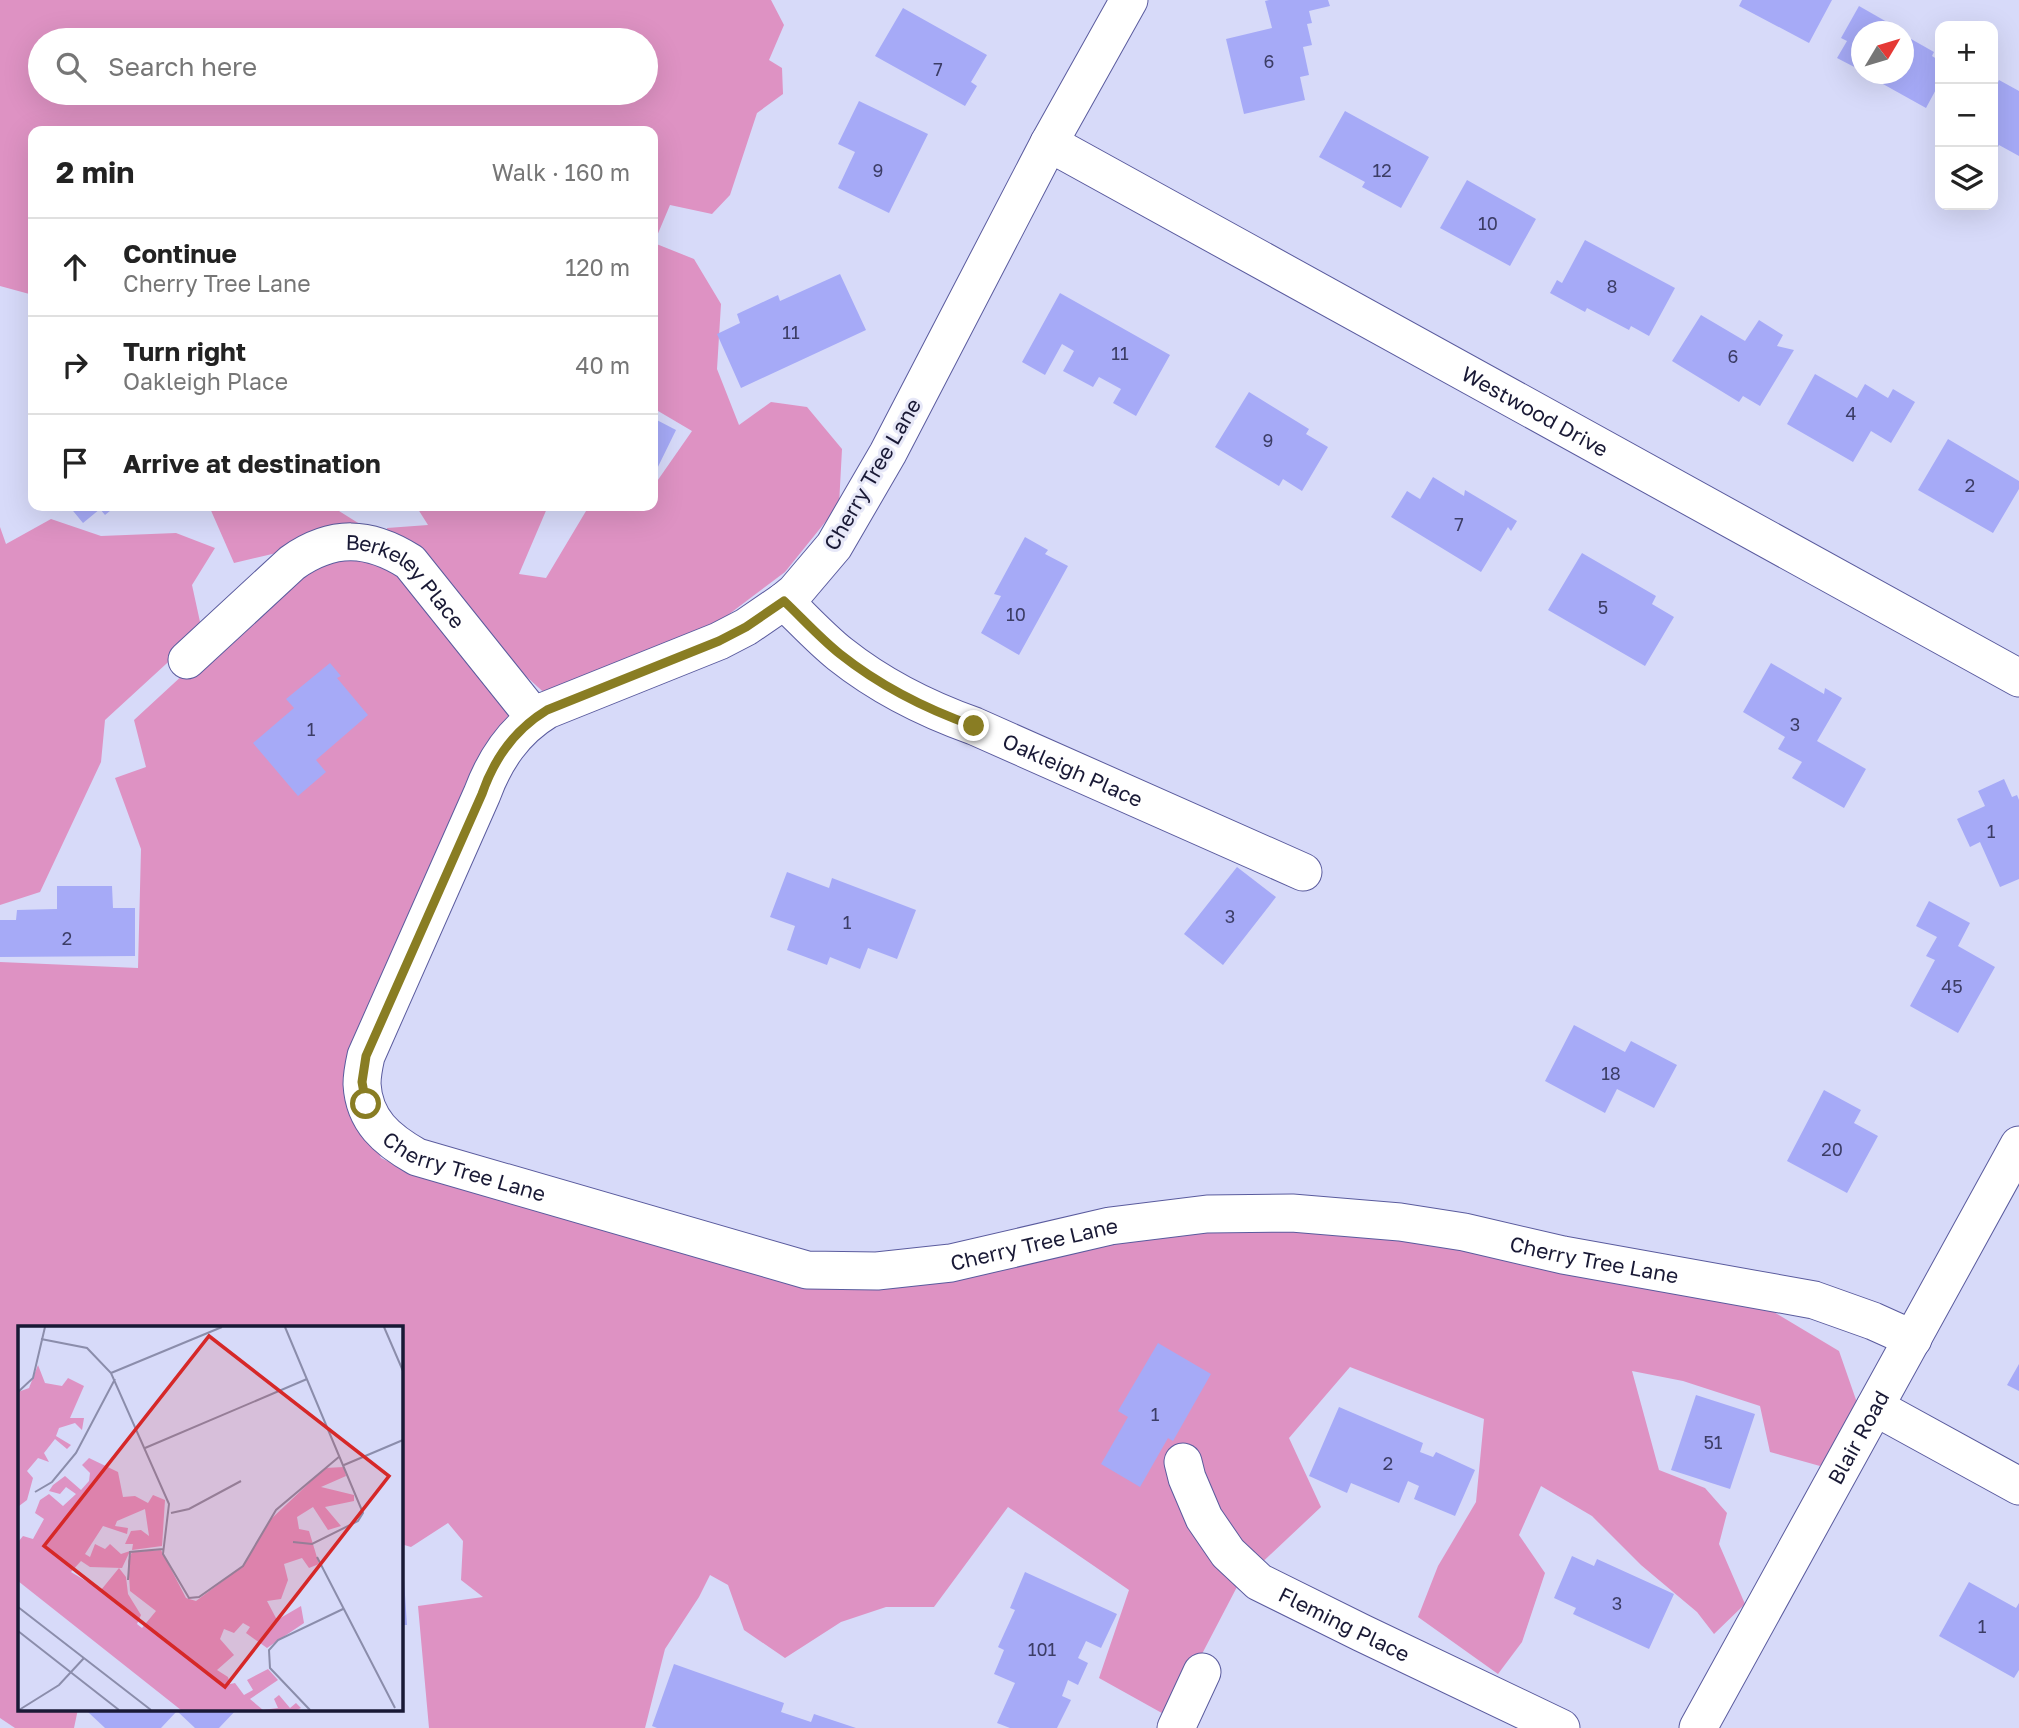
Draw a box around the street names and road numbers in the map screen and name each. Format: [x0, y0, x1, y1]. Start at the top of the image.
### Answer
street label: Westwood Drive [1457, 360, 1613, 462]
street label: Cherry Tree Lane [818, 393, 926, 555]
street label: Berkeley Place [345, 529, 471, 633]
street label: Oakleigh Place [999, 727, 1147, 812]
street label: Cherry Tree Lane [378, 1125, 549, 1207]
street label: Cherry Tree Lane [948, 1212, 1119, 1276]
street label: Cherry Tree Lane [1507, 1230, 1681, 1288]
street label: Blair Road [1822, 1386, 1894, 1489]
street label: Fleming Place [1275, 1581, 1414, 1667]

